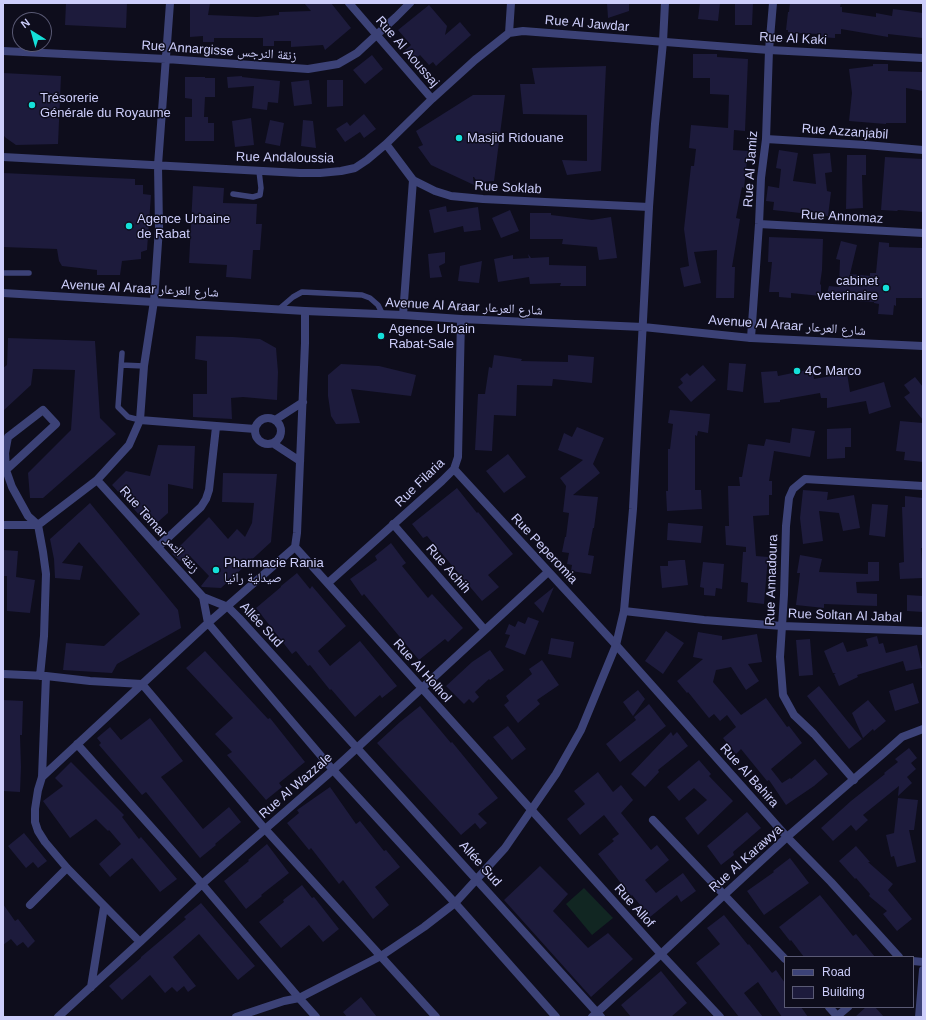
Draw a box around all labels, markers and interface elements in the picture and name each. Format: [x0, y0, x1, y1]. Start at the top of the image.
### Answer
north arrow [12, 12, 52, 52]
street label: Rue Al Aoussaj [372, 13, 442, 91]
street label: Rue Al Jawdar [544, 13, 630, 35]
text: N [19, 16, 32, 30]
street label: Rue Al Kaki [759, 29, 827, 49]
street label: Rue Annargisse زنقة النرجس [141, 38, 297, 64]
place label: Trésorerie Générale du Royaume [40, 90, 171, 121]
marker: Trésorerie Générale du Royaume [27, 100, 37, 110]
street label: Rue Azzanjabil [801, 121, 889, 143]
place label: Masjid Ridouane [467, 130, 564, 146]
street label: Rue Al Jamiz [741, 130, 761, 208]
marker: Masjid Ridouane [454, 133, 464, 143]
street label: Rue Andaloussia [236, 149, 334, 167]
street label: Rue Soklab [474, 178, 542, 198]
street label: Rue Annomaz [800, 207, 884, 227]
place label: Agence Urbaine de Rabat [137, 211, 230, 242]
marker: Agence Urbaine de Rabat [124, 221, 134, 231]
place label: cabinet veterinaire [817, 273, 878, 304]
street label: Avenue Al Araar شارع العرعار [61, 277, 219, 301]
marker: cabinet veterinaire [881, 283, 891, 293]
street label: Avenue Al Araar شارع العرعار [385, 295, 543, 319]
street label: Avenue Al Araar شارع العرعار [708, 313, 866, 339]
place label: Agence Urbain Rabat-Sale [389, 321, 475, 352]
marker: Agence Urbain Rabat-Sale [376, 331, 386, 341]
place label: 4C Marco [805, 363, 861, 379]
marker: 4C Marco [792, 366, 802, 376]
street label: Rue Filaria [392, 456, 448, 510]
street label: Rue Temar زنقة التمر [116, 483, 202, 577]
street label: Rue Peperomia [507, 511, 581, 587]
street label: Rue Annadoura [763, 534, 781, 626]
street label: Rue Achih [422, 541, 474, 597]
place label: Pharmacie Rania صيدلية رانيا [224, 555, 324, 586]
marker: Pharmacie Rania صيدلية رانيا [211, 565, 221, 575]
street label: Allée Sud [236, 599, 286, 651]
street label: Rue Soltan Al Jabal [788, 606, 902, 626]
street label: Rue Al Holhol [390, 636, 454, 706]
street label: Rue Al Bahira [716, 741, 782, 811]
street label: Rue Al Wazzale [256, 750, 336, 822]
street label: Rue Al Karawya [706, 822, 786, 896]
street label: Allée Sud [456, 838, 504, 890]
street label: Rue Allof [611, 881, 657, 931]
legend [784, 956, 914, 1008]
text: Road [822, 965, 851, 979]
text: Building [822, 985, 865, 999]

